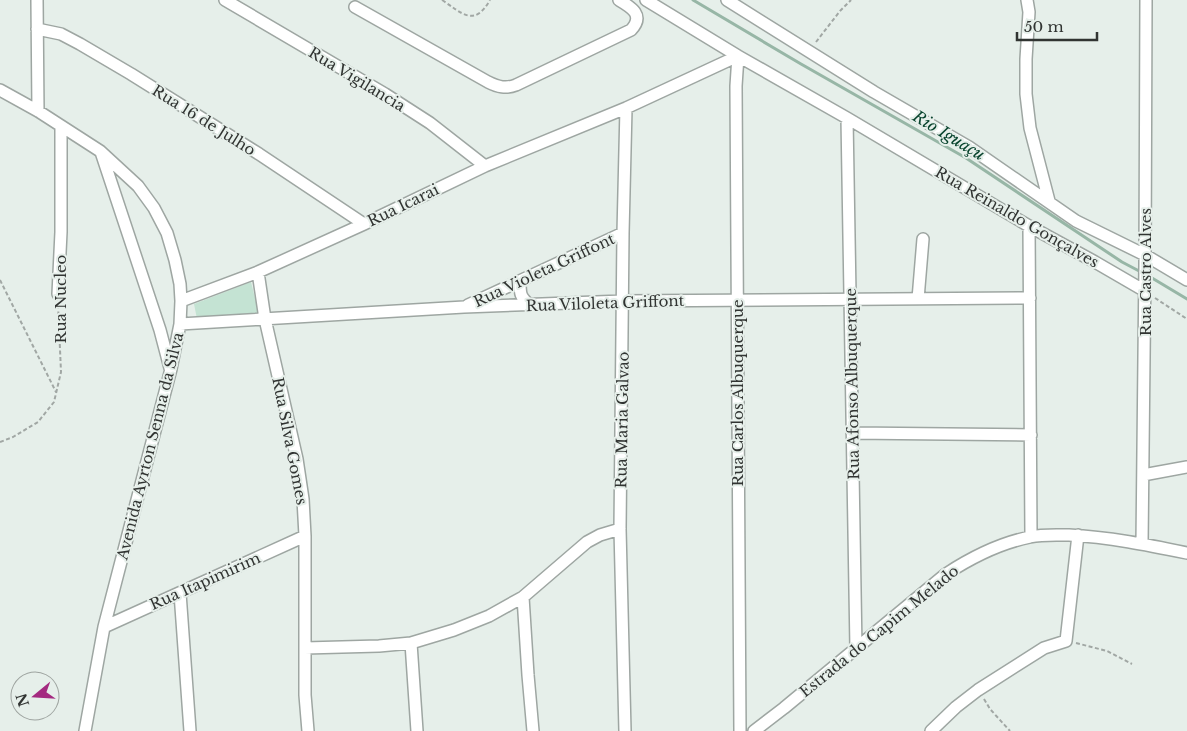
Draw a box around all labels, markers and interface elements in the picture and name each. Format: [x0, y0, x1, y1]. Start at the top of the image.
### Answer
scale bar [1017, 10, 1097, 42]
text: 50 m [1024, 17, 1064, 36]
street label: Rua Vigilancia [305, 43, 409, 116]
street label: Rua 16 de Julho [149, 81, 259, 160]
water label: Rio Iguaçu [909, 105, 989, 164]
street label: Rua Reinaldo Gonçalves [932, 162, 1102, 272]
street label: Rua Icarai [364, 180, 442, 230]
street label: Rua Castro Alves [1136, 208, 1155, 336]
street label: Rua Violeta Griffont [470, 229, 618, 311]
street label: Rua Nucleo [51, 254, 70, 343]
street label: Rua Afonso Albuquerque [841, 288, 863, 480]
street label: Rua Viloleta Griffont [525, 291, 685, 315]
street label: Rua Carlos Albuquerque [728, 299, 747, 487]
street label: Avenida Ayrton Senna da Silva [112, 330, 188, 563]
street label: Rua Maria Galvao [611, 351, 633, 489]
street label: Rua Silva Gomes [268, 376, 312, 507]
street label: Rua Itapimirim [147, 548, 263, 614]
street label: Estrada do Capim Melado [796, 561, 963, 701]
north arrow [10, 671, 60, 721]
text: N [12, 691, 33, 709]

